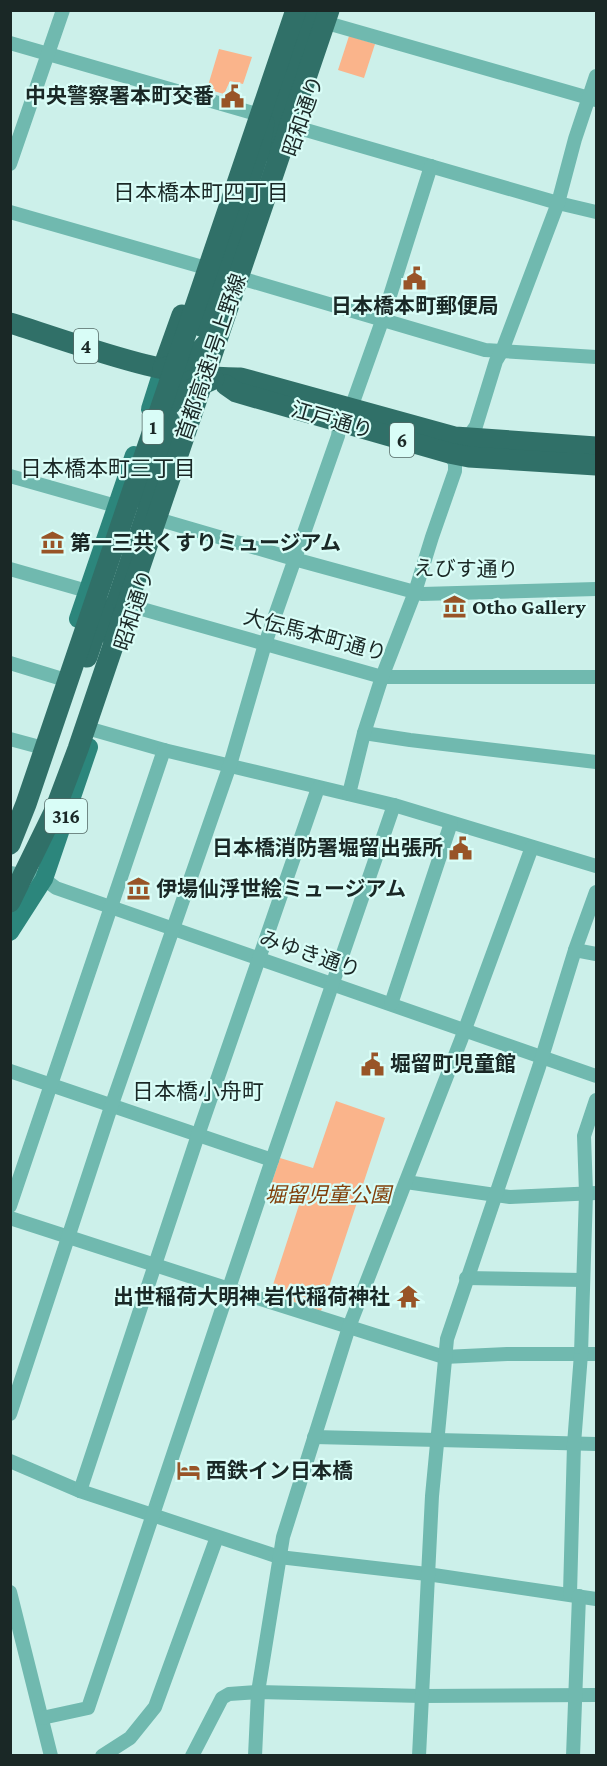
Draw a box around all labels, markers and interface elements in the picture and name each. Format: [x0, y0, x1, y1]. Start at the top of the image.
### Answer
street label: 昭和通り [278, 72, 328, 160]
public building icon: 中央警察署本町交番 [219, 83, 245, 109]
place label: 中央警察署本町交番 [25, 84, 214, 108]
district label: 日本橋本町四丁目 [113, 180, 289, 205]
public building icon: 日本橋本町郵便局 [402, 265, 428, 291]
street label: 首都高速1号上野線 [171, 270, 251, 444]
place label: 日本橋本町郵便局 [331, 294, 499, 318]
road number: 4 [74, 329, 98, 363]
street label: 江戸通り [288, 397, 376, 443]
road number: 1 [142, 410, 164, 444]
road number: 6 [390, 423, 414, 457]
district label: 日本橋本町三丁目 [20, 456, 196, 481]
museum icon: 第一三共くすりミュージアム [39, 530, 65, 556]
place label: 第一三共くすりミュージアム [70, 531, 341, 555]
street label: えびす通り [413, 556, 519, 582]
street label: 昭和通り [110, 566, 158, 654]
museum icon: Otho Gallery [441, 594, 467, 620]
place label: Otho Gallery [472, 595, 586, 619]
street label: 大伝馬本町通り [241, 604, 389, 666]
road number: 316 [45, 799, 87, 833]
public building icon: 日本橋消防署堀留出張所 [448, 835, 474, 861]
place label: 日本橋消防署堀留出張所 [212, 836, 443, 860]
museum icon: 伊場仙浮世絵ミュージアム [125, 876, 151, 902]
place label: 伊場仙浮世絵ミュージアム [156, 877, 406, 901]
street label: みゆき通り [256, 926, 364, 982]
public building icon: 堀留町児童館 [359, 1051, 385, 1077]
place label: 堀留町児童館 [390, 1052, 516, 1076]
district label: 日本橋小舟町 [132, 1079, 264, 1104]
park label: 堀留児童公園 [265, 1183, 394, 1207]
temple icon: 出世稲荷大明神 岩代稲荷神社 [395, 1284, 421, 1310]
place label: 出世稲荷大明神 岩代稲荷神社 [113, 1285, 390, 1309]
hotel icon: 西鉄イン日本橋 [175, 1458, 201, 1484]
place label: 西鉄イン日本橋 [206, 1459, 353, 1483]

